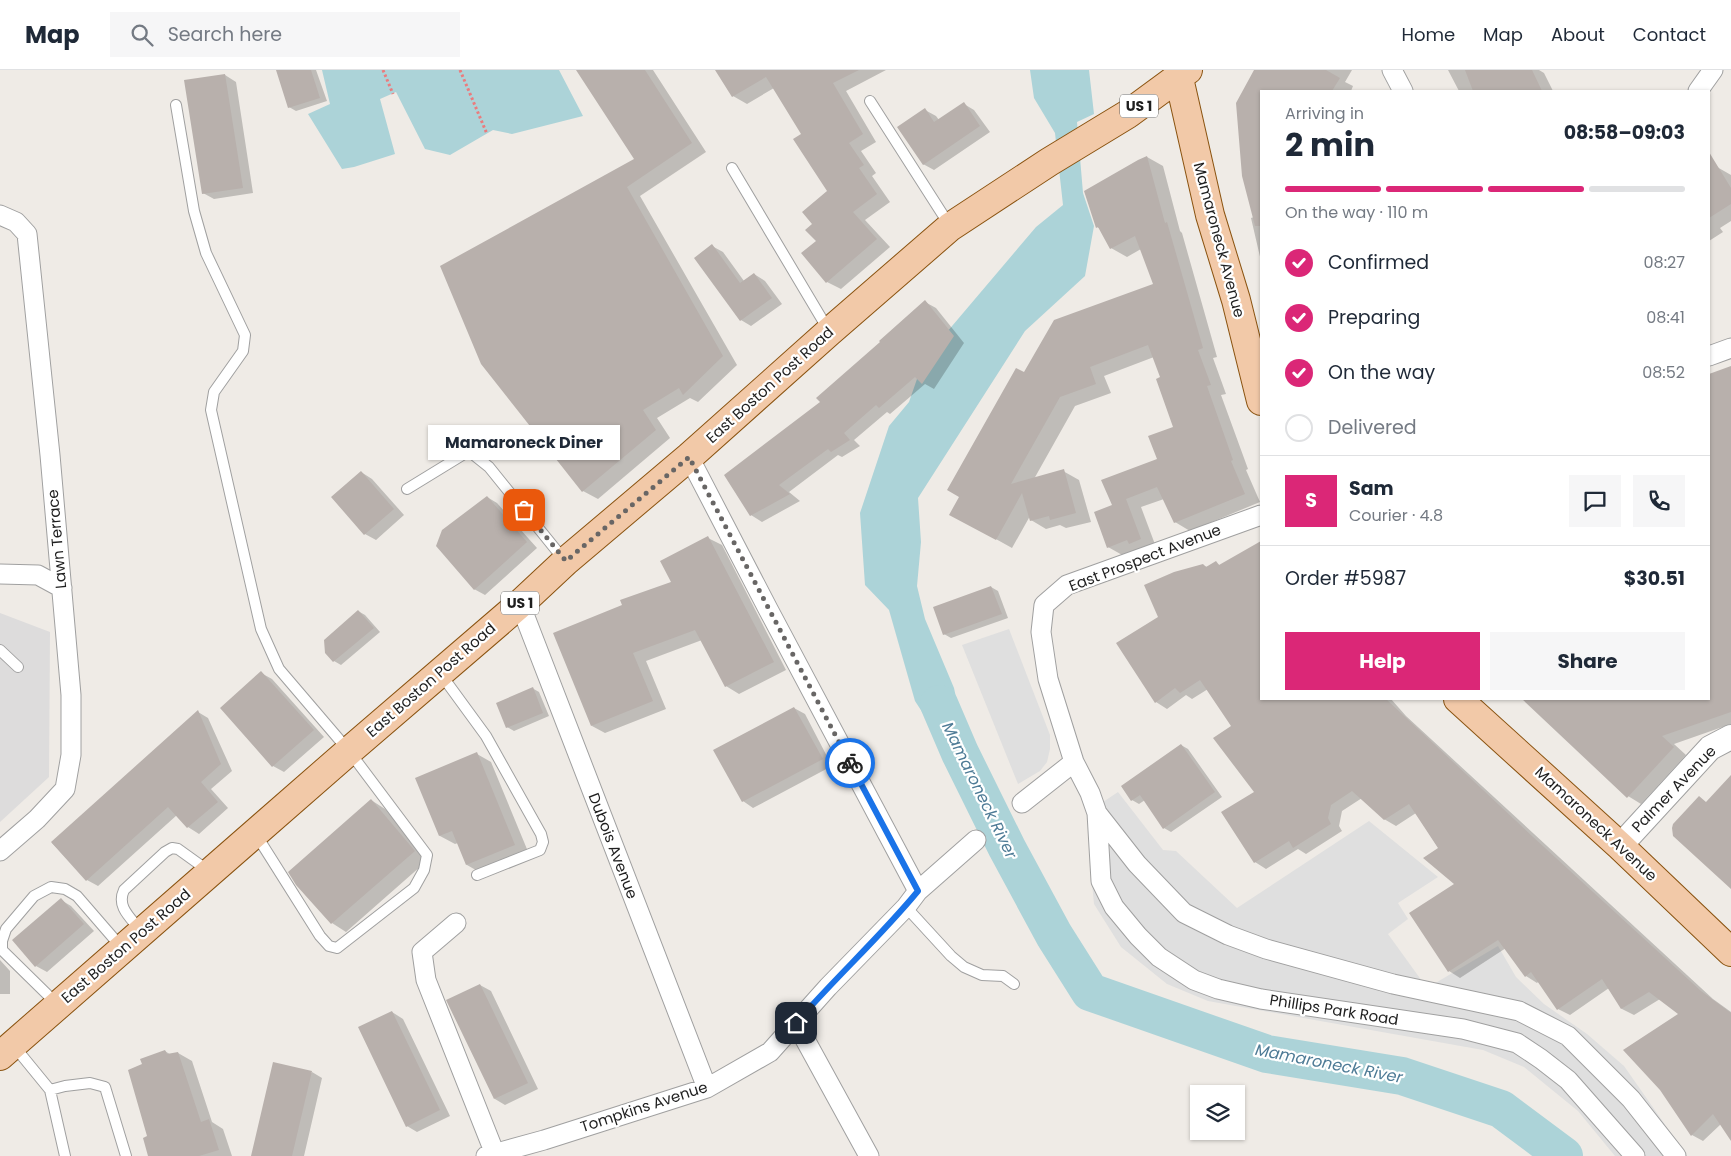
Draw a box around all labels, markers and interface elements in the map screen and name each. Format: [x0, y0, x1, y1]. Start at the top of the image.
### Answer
search box [110, 12, 460, 57]
text: Map [25, 18, 80, 51]
icon: search [128, 21, 156, 49]
text: Search here [168, 21, 282, 48]
text: Home [1401, 22, 1455, 47]
text: Map [1483, 22, 1523, 47]
text: About [1551, 22, 1605, 47]
text: Contact [1633, 22, 1706, 47]
road number: US 1 [1120, 94, 1158, 118]
text: Arriving in [1285, 102, 1364, 125]
text: 08:58–09:03 [1564, 119, 1685, 146]
text: 2 min [1285, 122, 1375, 167]
street label: Mamaroneck Avenue [1189, 160, 1250, 320]
text: On the way · 110 m [1285, 201, 1428, 224]
icon: check [1285, 249, 1313, 277]
text: Confirmed [1328, 249, 1429, 276]
text: 08:27 [1644, 251, 1685, 274]
icon: check [1285, 304, 1313, 332]
text: Preparing [1328, 304, 1420, 331]
text: 08:41 [1646, 306, 1685, 329]
street label: East Boston Post Road [701, 322, 838, 448]
icon: check [1285, 359, 1313, 387]
text: On the way [1328, 359, 1435, 386]
text: 08:52 [1642, 361, 1685, 384]
text: Delivered [1328, 414, 1417, 441]
callout: Mamaroneck Diner [428, 425, 620, 460]
text: Mamaroneck Diner [445, 431, 603, 454]
text: Sam [1349, 475, 1394, 502]
button: chat [1569, 475, 1621, 527]
button: phone [1633, 475, 1685, 527]
text: S [1305, 487, 1317, 514]
street label: Lawn Terrace [42, 488, 71, 590]
pin [503, 489, 545, 531]
icon: bag [510, 496, 538, 524]
text: Courier · 4.8 [1349, 504, 1443, 527]
street label: East Prospect Avenue [1066, 519, 1224, 596]
text: Order #5987 [1285, 565, 1406, 592]
text: $30.51 [1624, 565, 1685, 592]
road number: US 1 [501, 592, 539, 614]
street label: East Boston Post Road [362, 618, 500, 742]
button: Help [1285, 632, 1480, 690]
button: Share [1490, 632, 1685, 690]
water label: Mamaroneck River [936, 718, 1023, 863]
courier [825, 738, 875, 788]
street label: Palmer Avenue [1627, 741, 1721, 837]
icon: bike [836, 749, 864, 777]
street label: Mamaroneck Avenue [1531, 761, 1662, 886]
street label: Dubois Avenue [584, 790, 643, 902]
street label: East Boston Post Road [57, 884, 195, 1008]
street label: Phillips Park Road [1268, 989, 1400, 1030]
pin [775, 1002, 817, 1044]
icon: home [782, 1009, 810, 1037]
water label: Mamaroneck River [1253, 1038, 1405, 1089]
street label: Tompkins Avenue [578, 1076, 710, 1137]
map controls [1190, 1085, 1245, 1140]
button: layers [1190, 1085, 1245, 1140]

